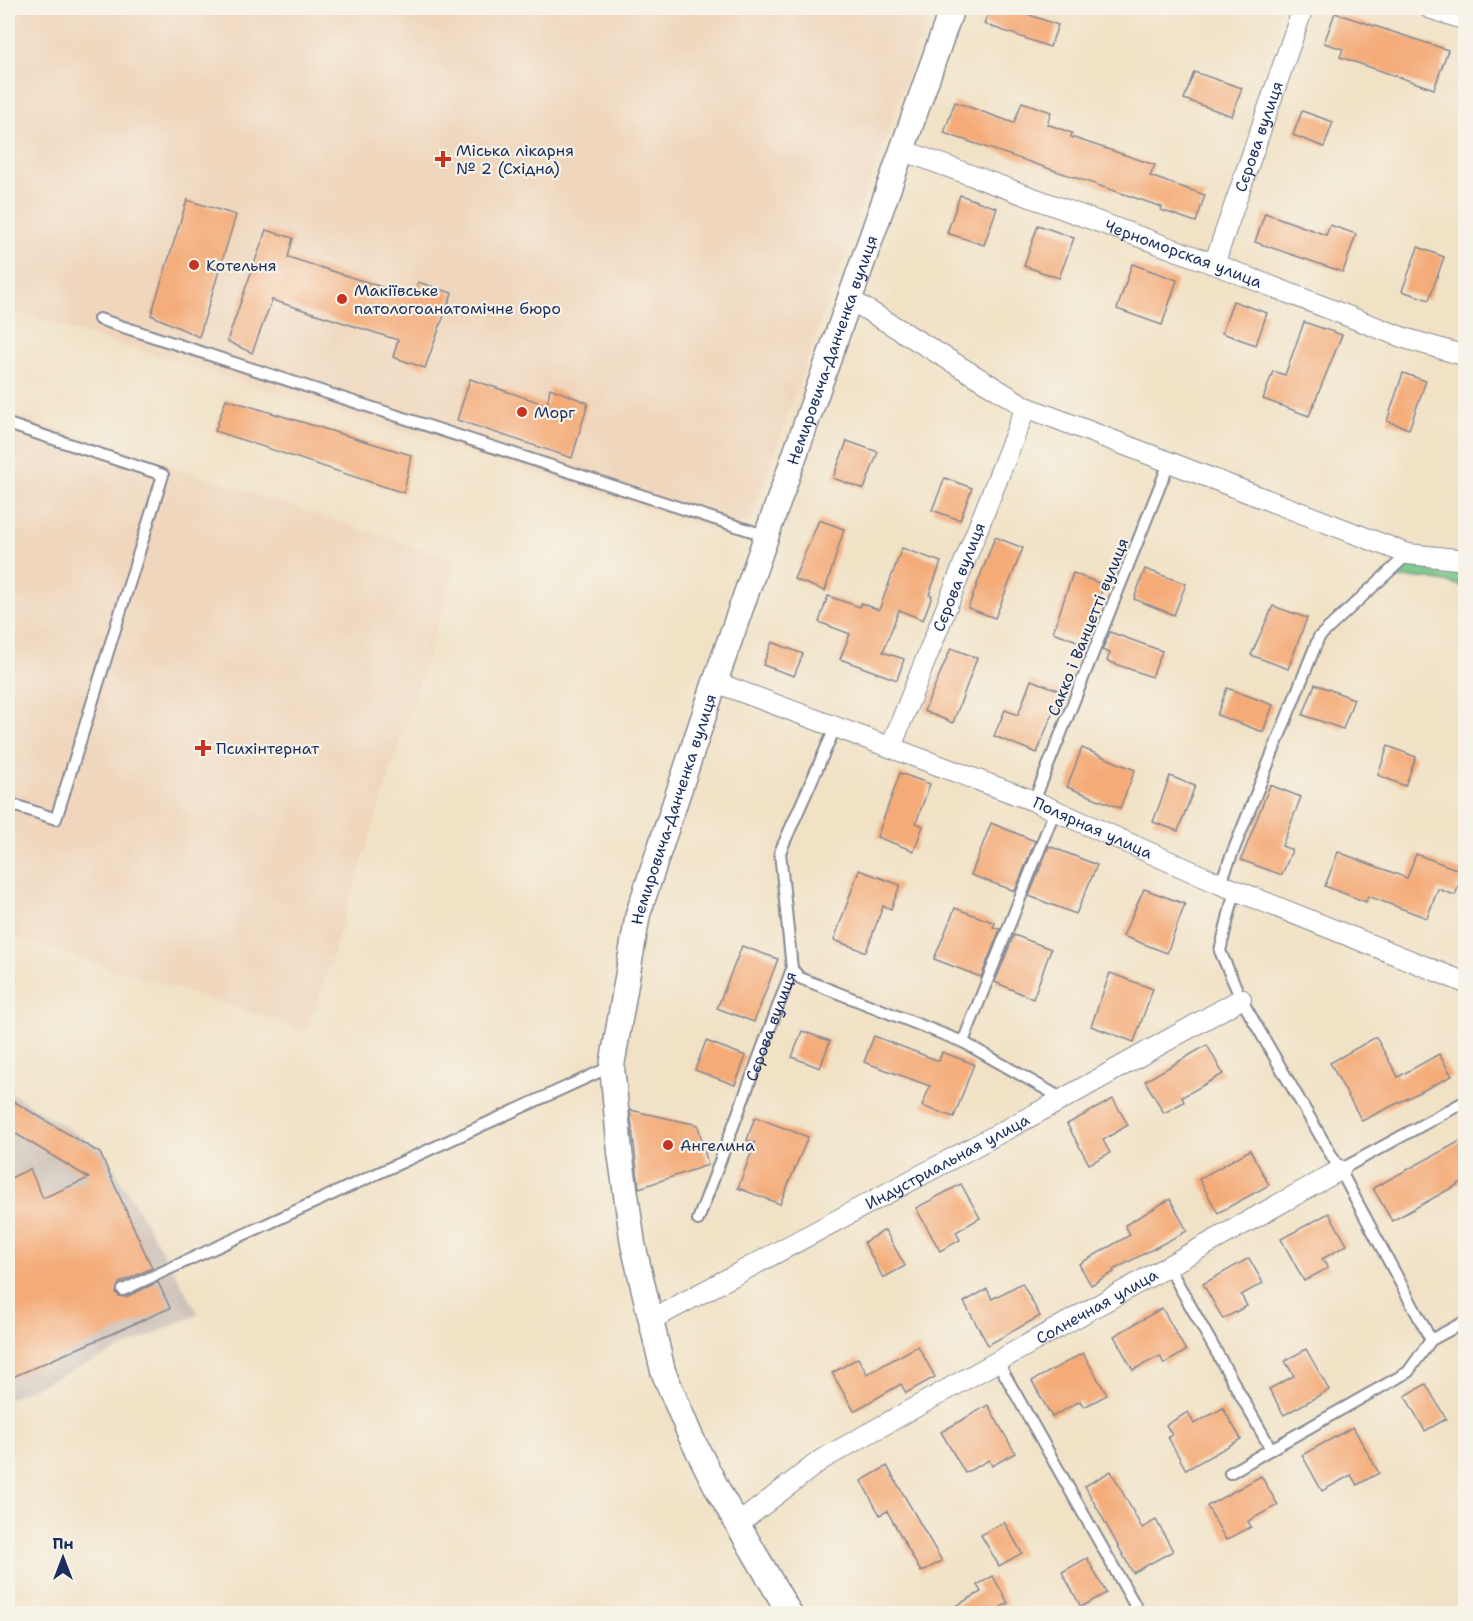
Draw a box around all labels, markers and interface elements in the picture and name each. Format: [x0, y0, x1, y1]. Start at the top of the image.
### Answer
street label: Сєрова вулиця [1229, 78, 1287, 195]
place label: Міська лікарня № 2 (Східна) [456, 140, 574, 179]
marker: Міська лікарня № 2 (Східна) [434, 150, 452, 168]
street label: Черноморская улица [1102, 215, 1265, 292]
street label: Немировича-Данченка вулиця [782, 232, 882, 468]
place label: Котельня [206, 255, 277, 276]
marker: Котельня [187, 258, 201, 272]
place label: Макіївське патологоанатомічне бюро [354, 280, 561, 319]
marker: Макіївське патологоанатомічне бюро [335, 292, 349, 306]
place label: Морг [534, 402, 576, 423]
marker: Морг [515, 405, 529, 419]
street label: Сєрова вулиця [927, 519, 990, 635]
street label: Сакко і Ванцетті вулиця [1043, 535, 1133, 719]
street label: Немировича-Данченка вулиця [626, 691, 721, 926]
place label: Психінтернат [216, 738, 320, 759]
marker: Психінтернат [194, 739, 212, 757]
street label: Полярная улица [1030, 791, 1156, 863]
street label: Сєрова вулиця [740, 968, 801, 1084]
street label: Индустриальная улица [861, 1108, 1033, 1214]
place label: Ангелина [680, 1135, 755, 1156]
marker: Ангелина [661, 1138, 675, 1152]
street label: Солнечная улица [1032, 1263, 1161, 1348]
north arrow [33, 1528, 93, 1588]
text: Пн [52, 1533, 74, 1554]

